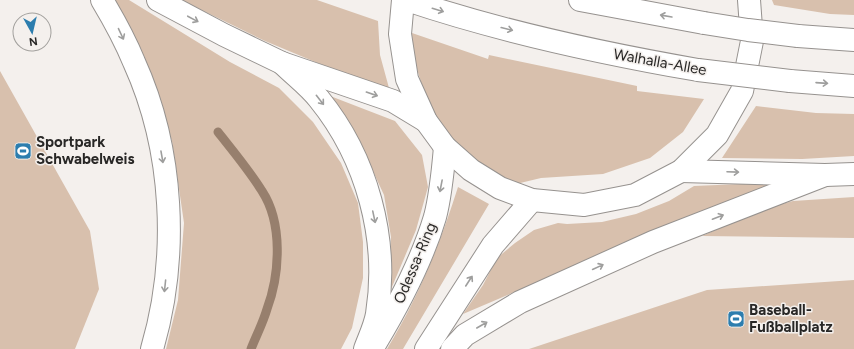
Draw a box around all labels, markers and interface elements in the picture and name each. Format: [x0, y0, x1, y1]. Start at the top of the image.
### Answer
one-way arrow [431, 7, 444, 14]
north arrow [12, 12, 52, 52]
one-way arrow [660, 12, 673, 20]
one-way arrow [186, 15, 198, 23]
one-way arrow [500, 26, 513, 33]
one-way arrow [118, 28, 125, 40]
text: N [28, 34, 38, 48]
street label: Walhalla-Allee [612, 45, 708, 79]
one-way arrow [815, 80, 828, 87]
one-way arrow [366, 90, 378, 98]
one-way arrow [315, 95, 324, 106]
place label: Sportpark Schwabelweis [36, 133, 134, 168]
sports icon: Sportpark Schwabelweis [13, 141, 33, 161]
one-way arrow [158, 150, 166, 163]
one-way arrow [726, 169, 739, 176]
one-way arrow [436, 179, 444, 192]
one-way arrow [370, 210, 378, 223]
one-way arrow [711, 212, 723, 220]
street label: Odessa-Ring [390, 220, 440, 306]
one-way arrow [592, 263, 604, 270]
one-way arrow [465, 276, 473, 287]
one-way arrow [161, 279, 169, 292]
place label: Baseball- Fußballplatz [749, 301, 833, 336]
sports icon: Baseball- Fußballplatz [726, 309, 746, 329]
one-way arrow [476, 320, 488, 328]

